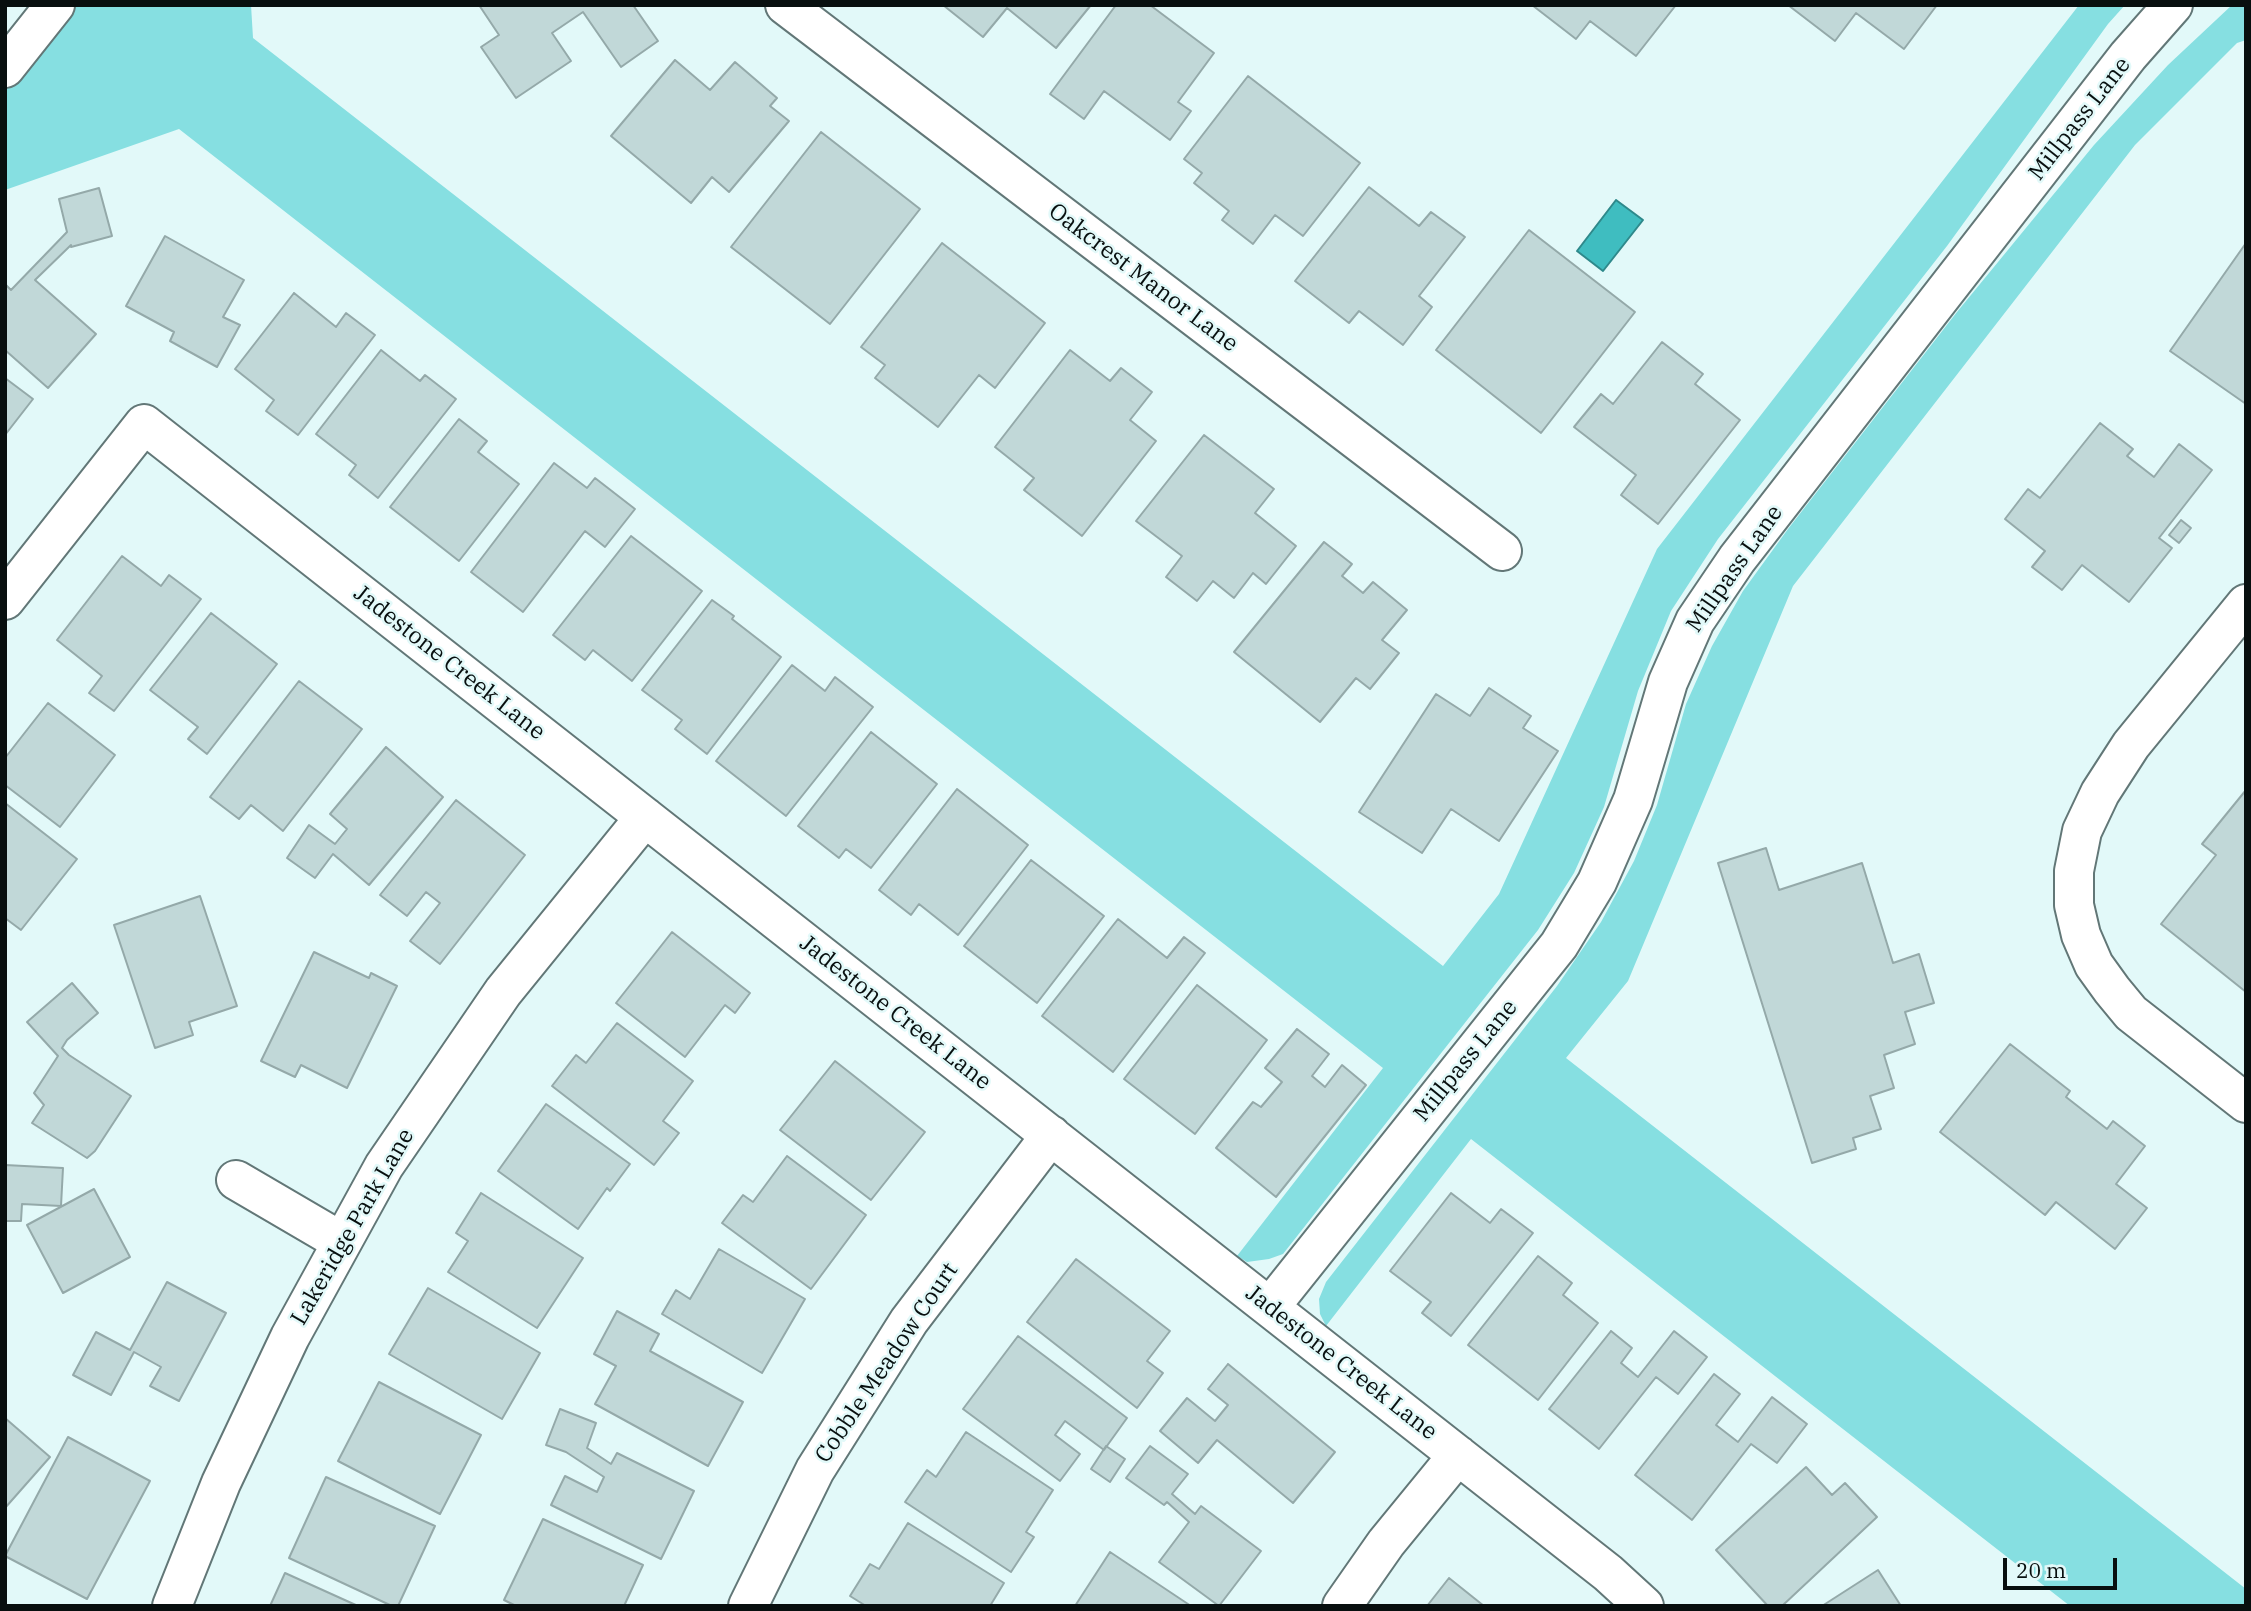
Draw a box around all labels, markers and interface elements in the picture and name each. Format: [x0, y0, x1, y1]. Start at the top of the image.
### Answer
street label: Millpass Lane [2023, 52, 2137, 186]
street label: Oakcrest Manor Lane [1043, 198, 1243, 358]
street label: Millpass Lane [1681, 500, 1789, 638]
street label: Jadestone Creek Lane [348, 580, 550, 746]
street label: Jadestone Creek Lane [794, 930, 996, 1096]
street label: Millpass Lane [1408, 994, 1524, 1128]
street label: Lakeridge Park Lane [286, 1124, 420, 1330]
street label: Cobble Meadow Court [810, 1258, 964, 1468]
street label: Jadestone Creek Lane [1240, 1280, 1442, 1446]
scale bar [2006, 1544, 2120, 1588]
text: 20 m [2016, 1556, 2066, 1584]

